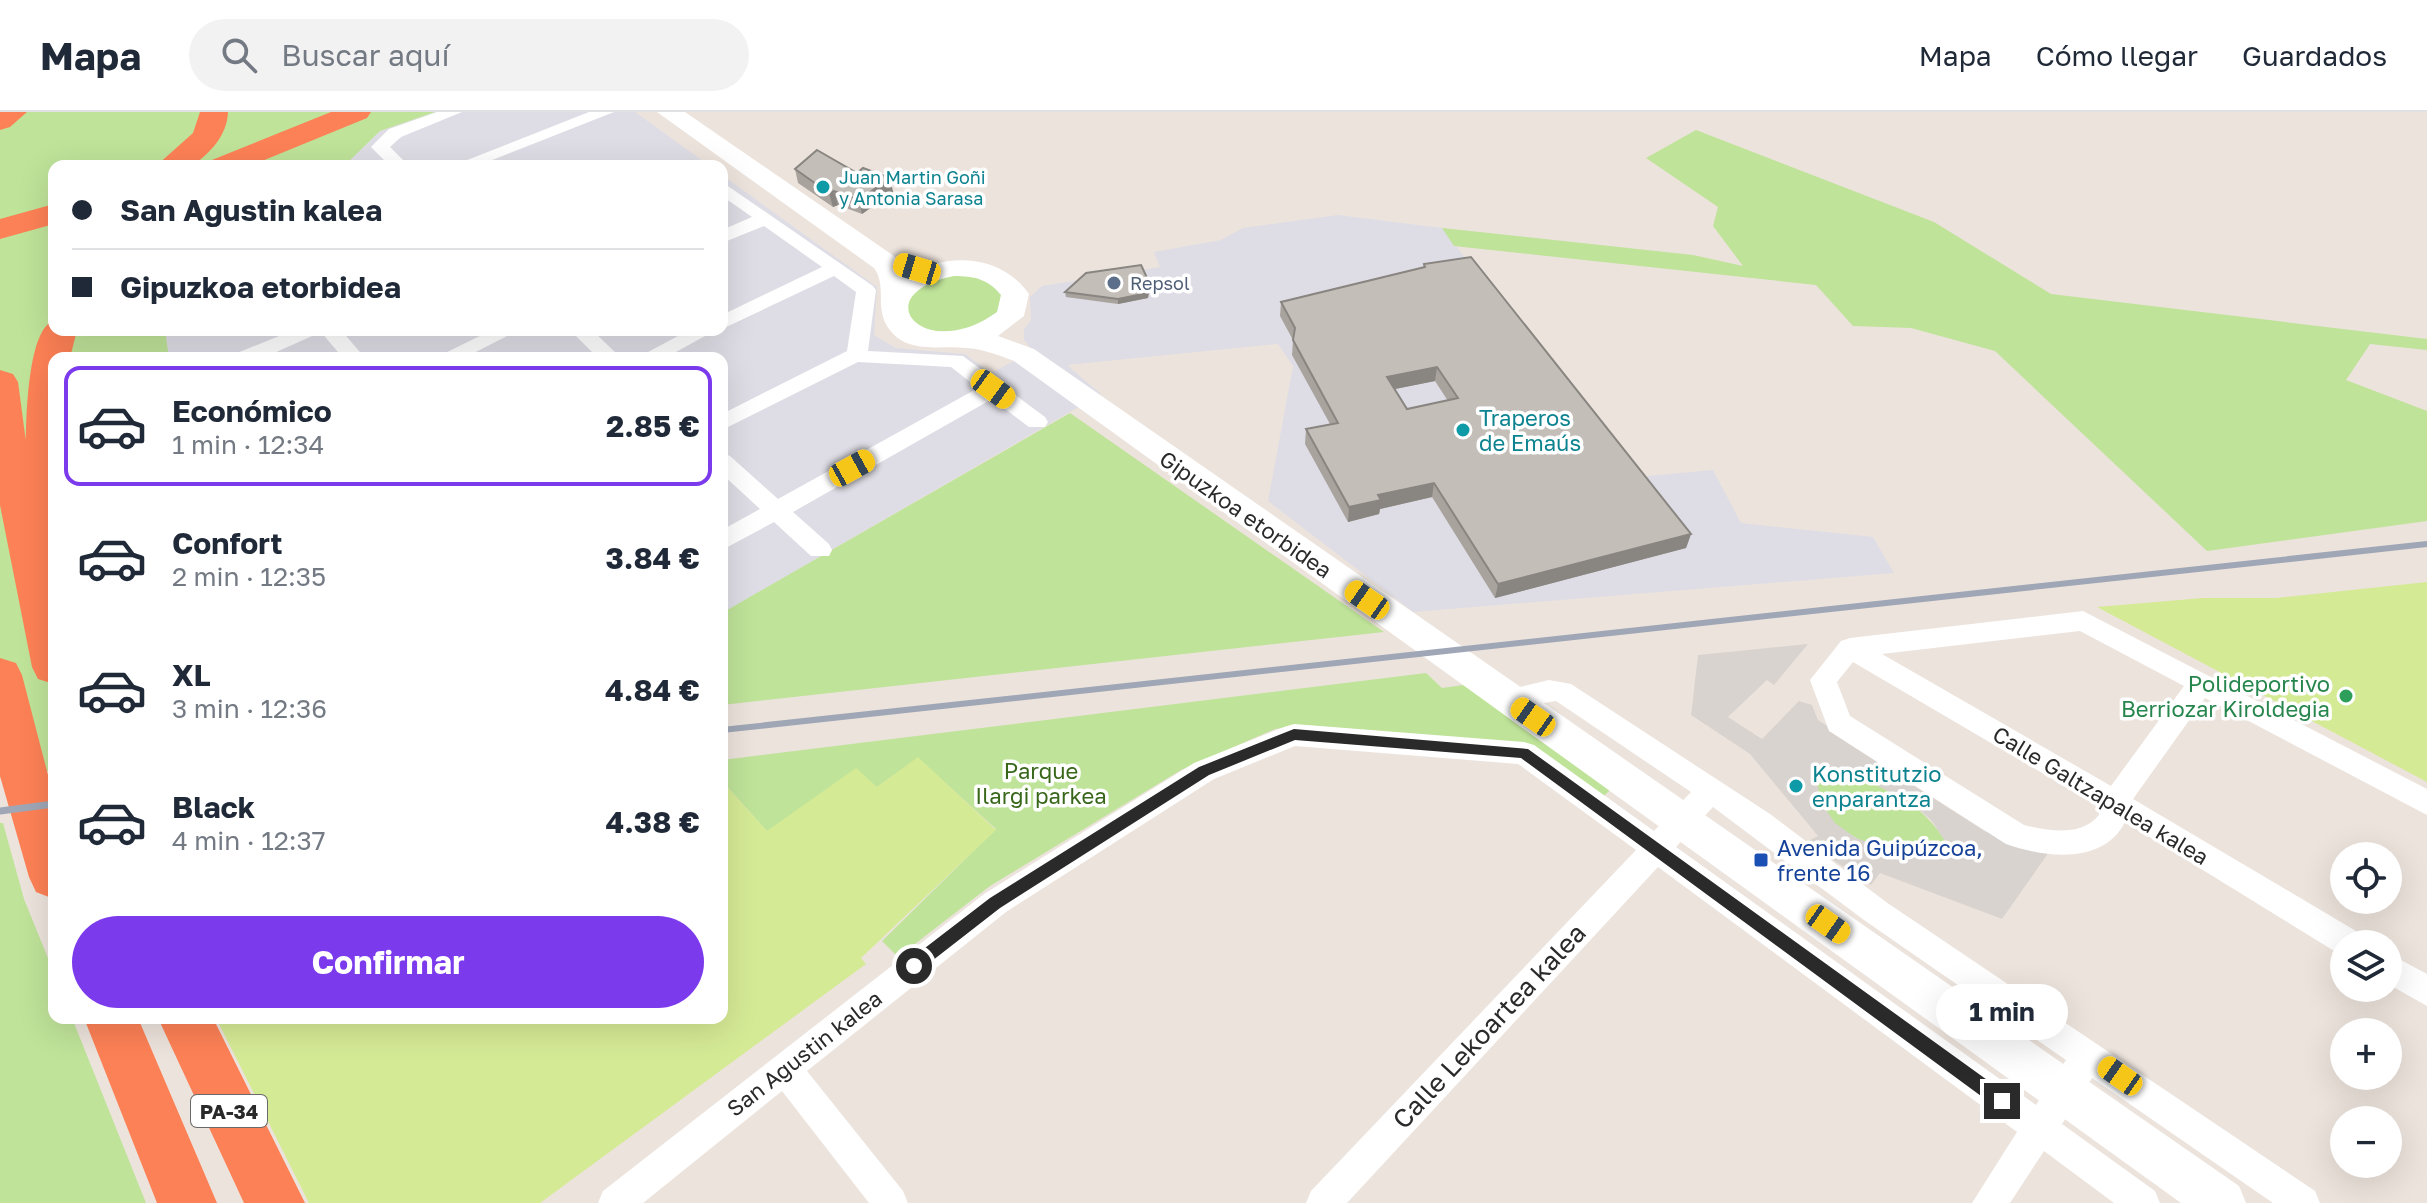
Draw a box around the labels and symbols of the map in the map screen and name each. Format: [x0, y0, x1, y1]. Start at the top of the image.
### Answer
place label: Juan Martin Goñi y Antonia Sarasa [839, 166, 986, 209]
marker: Juan Martin Goñi y Antonia Sarasa [814, 178, 832, 196]
car [891, 251, 943, 287]
place label: Repsol [1130, 272, 1190, 294]
marker: Repsol [1105, 274, 1123, 292]
car [967, 365, 1019, 413]
place label: Traperos de Emaús [1479, 404, 1581, 456]
marker: Traperos de Emaús [1454, 421, 1472, 439]
street label: Gipuzkoa etorbidea [1155, 444, 1337, 584]
car [825, 446, 879, 490]
car [1340, 576, 1394, 624]
place label: Polideportivo Berriozar Kiroldegia [2121, 670, 2330, 722]
marker: Polideportivo Berriozar Kiroldegia [2337, 687, 2355, 705]
car [1506, 693, 1560, 741]
street label: Calle Galtzapalea kalea [1988, 720, 2214, 870]
park label: Parque Ilargi parkea [975, 757, 1107, 809]
place label: Konstitutzio enparantza [1812, 760, 1942, 812]
marker: Konstitutzio enparantza [1787, 777, 1805, 795]
place label: Avenida Guipúzcoa, frente 16 [1777, 834, 1983, 886]
marker: Avenida Guipúzcoa, frente 16 [1752, 851, 1770, 869]
car [1801, 900, 1855, 948]
street label: Calle Lekoartea kalea [1386, 917, 1592, 1135]
route start [896, 948, 932, 984]
street label: San Agustin kalea [721, 984, 887, 1122]
callout: 1 min [1936, 985, 2068, 1041]
car [2093, 1052, 2147, 1100]
route end [1984, 1083, 2020, 1119]
road number: PA-34 [191, 1095, 267, 1127]

